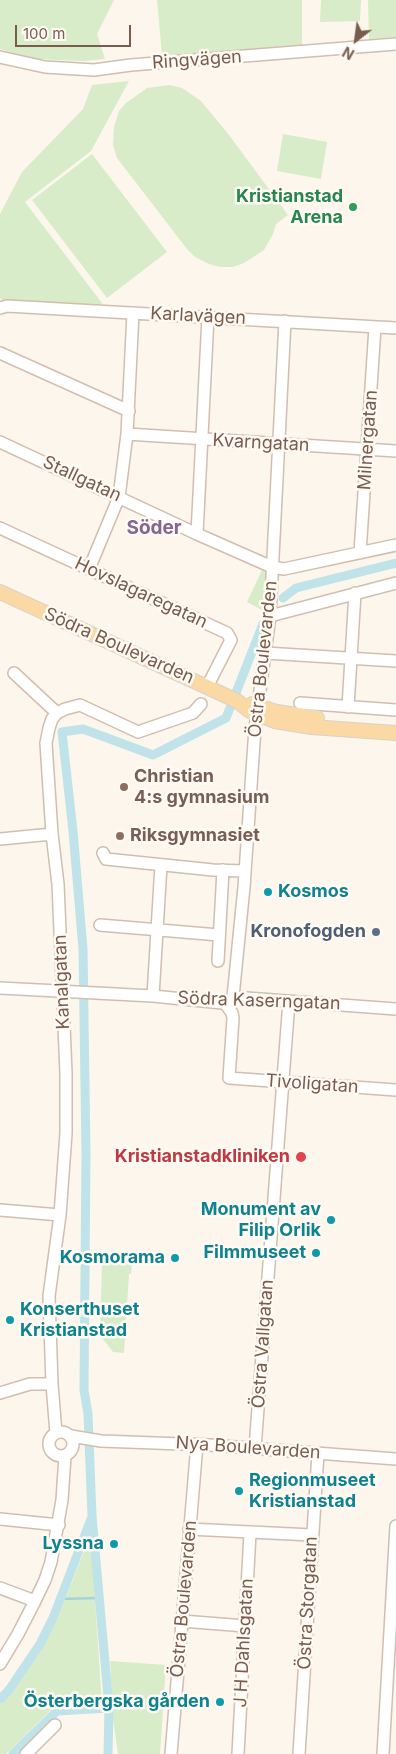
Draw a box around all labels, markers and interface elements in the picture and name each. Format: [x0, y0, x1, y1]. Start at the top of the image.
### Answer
scale bar [18, 15, 134, 47]
north arrow [331, 15, 381, 65]
text: 100 m [23, 24, 65, 43]
text: N [339, 43, 357, 63]
street label: Ringvägen [151, 46, 243, 74]
place label: Kristianstad Arena [236, 186, 343, 228]
marker: Kristianstad Arena [347, 201, 359, 213]
street label: Karlavägen [150, 303, 246, 329]
street label: Milnergatan [354, 389, 382, 491]
street label: Kvarngatan [212, 430, 310, 456]
street label: Stallgatan [39, 451, 125, 507]
district label: Söder [126, 517, 182, 539]
street label: Hovslagaregatan [71, 553, 211, 633]
street label: Östra Boulevarden [244, 580, 282, 738]
street label: Södra Boulevarden [41, 603, 197, 689]
place label: Christian 4:s gymnasium [134, 766, 269, 809]
marker: Christian 4:s gymnasium [118, 781, 130, 793]
place label: Riksgymnasiet [130, 825, 260, 847]
marker: Riksgymnasiet [114, 830, 126, 842]
place label: Kosmos [278, 881, 349, 903]
marker: Kosmos [262, 886, 274, 898]
place label: Kronofogden [250, 921, 366, 943]
marker: Kronofogden [370, 926, 382, 938]
street label: Kanalgatan [50, 934, 74, 1030]
street label: Södra Kaserngatan [177, 987, 341, 1015]
street label: Tivoligatan [265, 1070, 359, 1098]
place label: Kristianstadkliniken [115, 1146, 290, 1168]
marker: Kristianstadkliniken [294, 1150, 308, 1164]
place label: Monument av Filip Orlik [201, 1199, 321, 1242]
marker: Monument av Filip Orlik [325, 1214, 337, 1226]
place label: Filmmuseet [204, 1242, 306, 1264]
place label: Kosmorama [60, 1247, 165, 1269]
marker: Filmmuseet [310, 1247, 322, 1259]
marker: Kosmorama [169, 1252, 181, 1264]
street label: Östra Vallgatan [248, 1279, 278, 1409]
place label: Konserthuset Kristianstad [20, 1299, 139, 1342]
marker: Konserthuset Kristianstad [4, 1314, 16, 1326]
street label: Nya Boulevarden [175, 1432, 321, 1464]
place label: Regionmuseet Kristianstad [249, 1470, 376, 1512]
marker: Regionmuseet Kristianstad [233, 1485, 245, 1497]
street label: Östra Boulevarden [166, 1520, 202, 1678]
place label: Lyssna [42, 1533, 104, 1555]
street label: Östra Storgatan [294, 1536, 322, 1670]
marker: Lyssna [108, 1538, 120, 1550]
street label: J H Dahlsgatan [230, 1578, 258, 1708]
place label: Österbergska gården [24, 1691, 210, 1713]
marker: Österbergska gården [214, 1696, 226, 1708]

